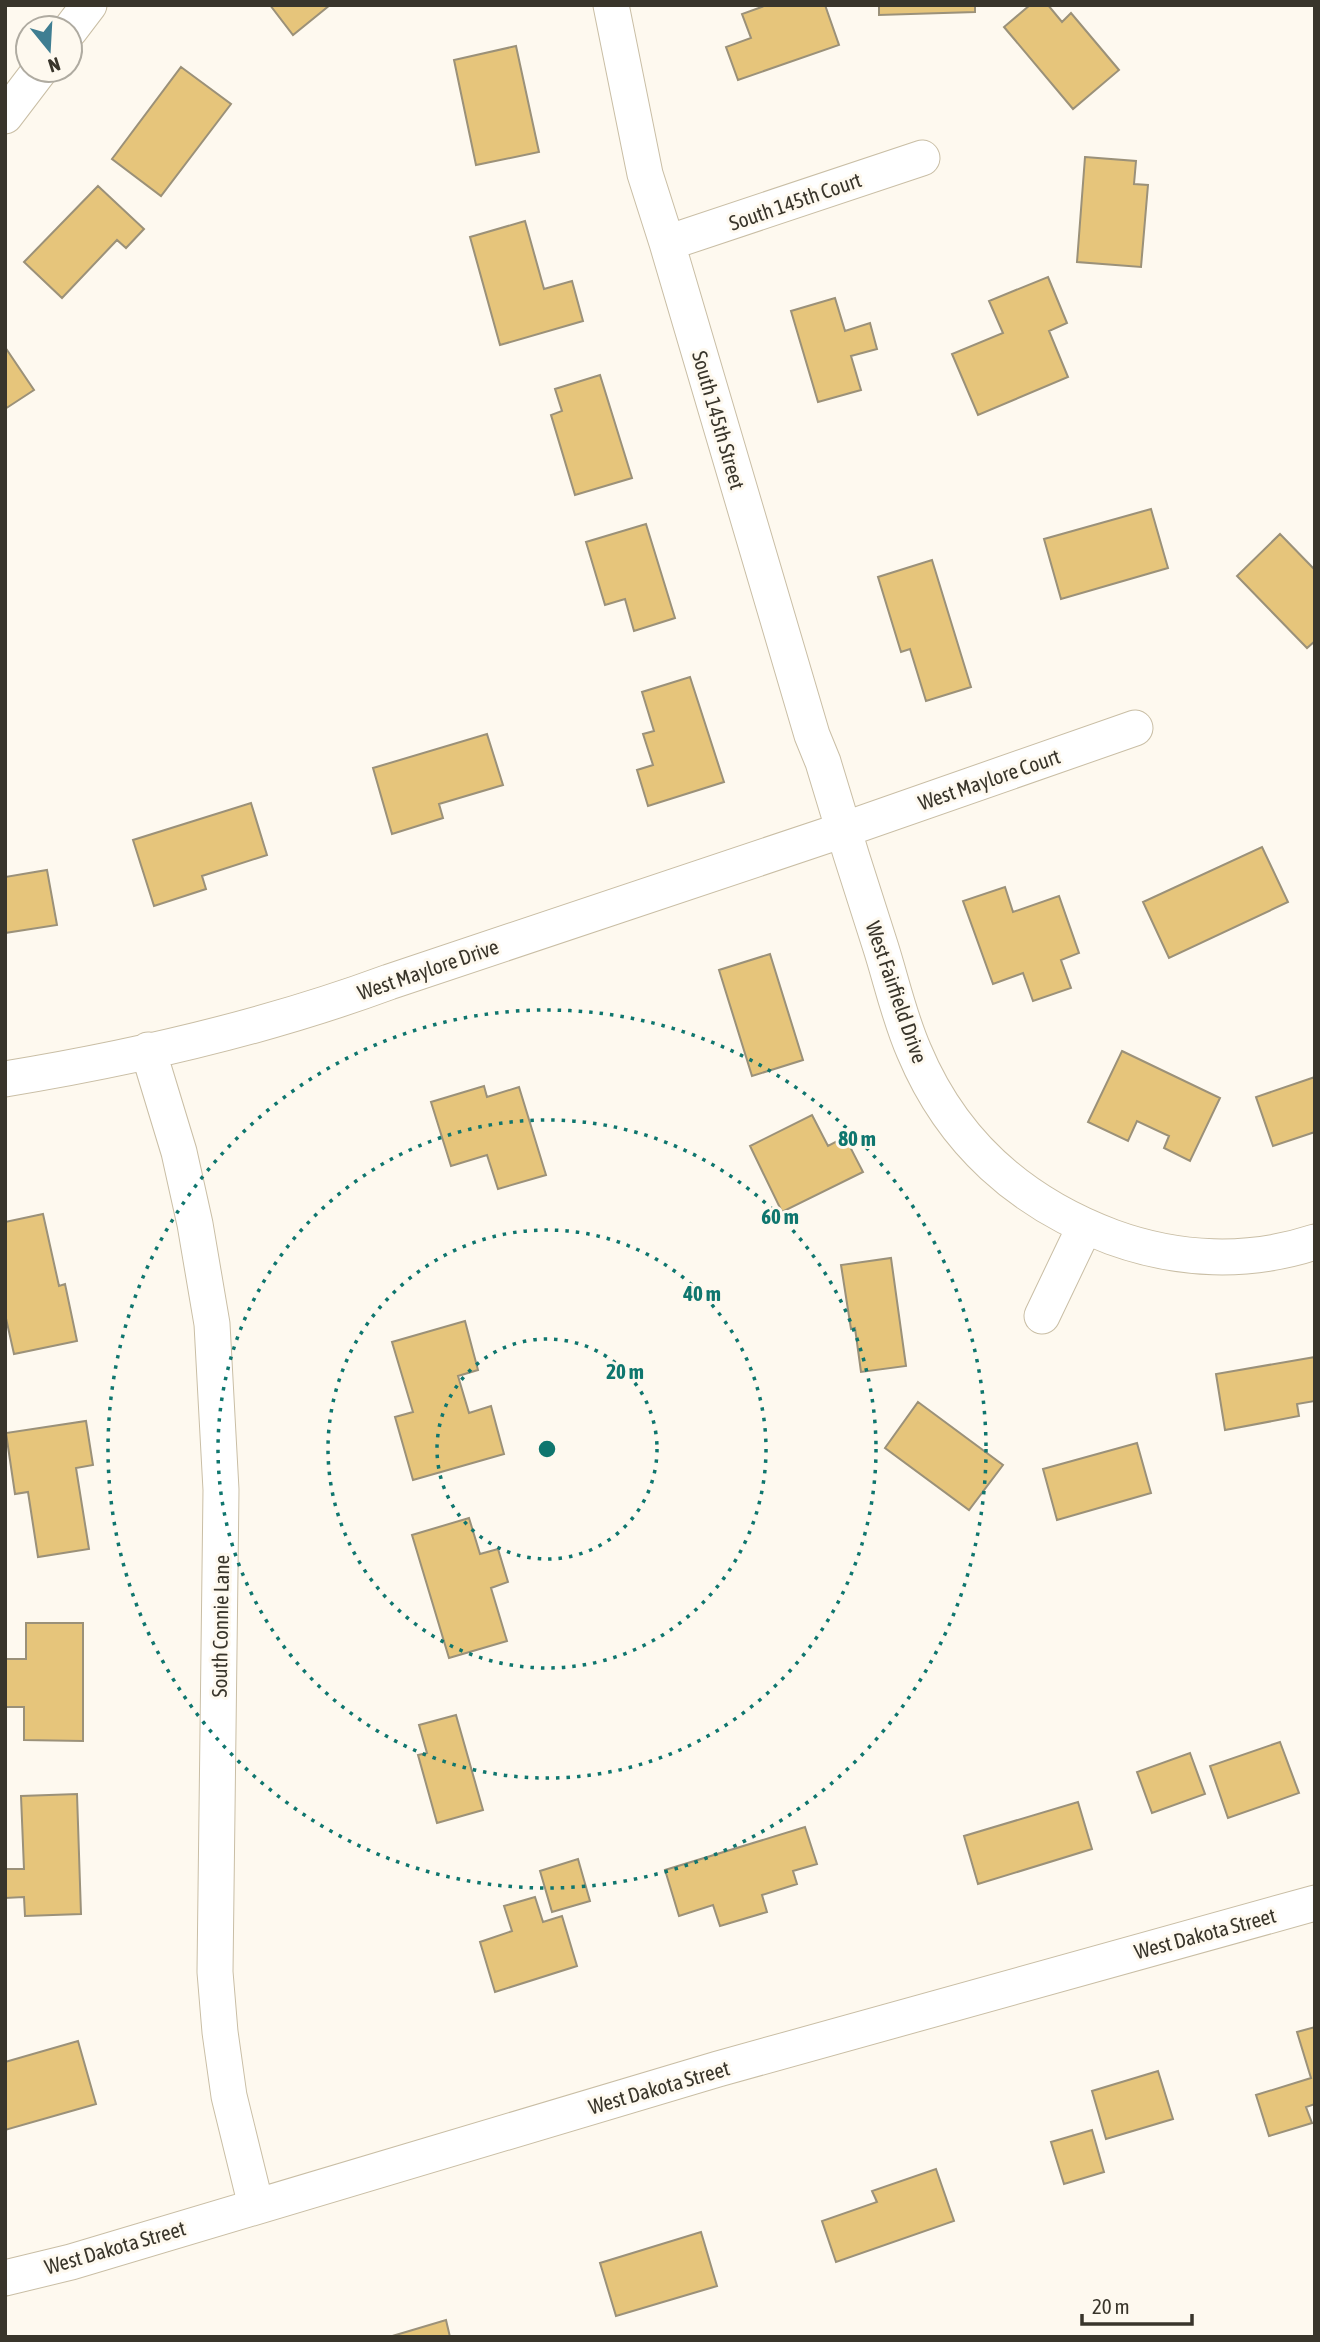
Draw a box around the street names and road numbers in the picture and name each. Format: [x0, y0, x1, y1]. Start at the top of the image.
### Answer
street label: South 145th Court [726, 167, 864, 235]
street label: South 145th Street [688, 348, 750, 492]
street label: West Maylore Court [915, 744, 1063, 814]
street label: West Fairfield Drive [862, 918, 932, 1066]
street label: West Maylore Drive [354, 934, 502, 1004]
street label: South Connie Lane [207, 1555, 233, 1697]
street label: West Dakota Street [1132, 1903, 1278, 1963]
street label: West Dakota Street [586, 2055, 732, 2119]
street label: West Dakota Street [42, 2215, 188, 2279]

